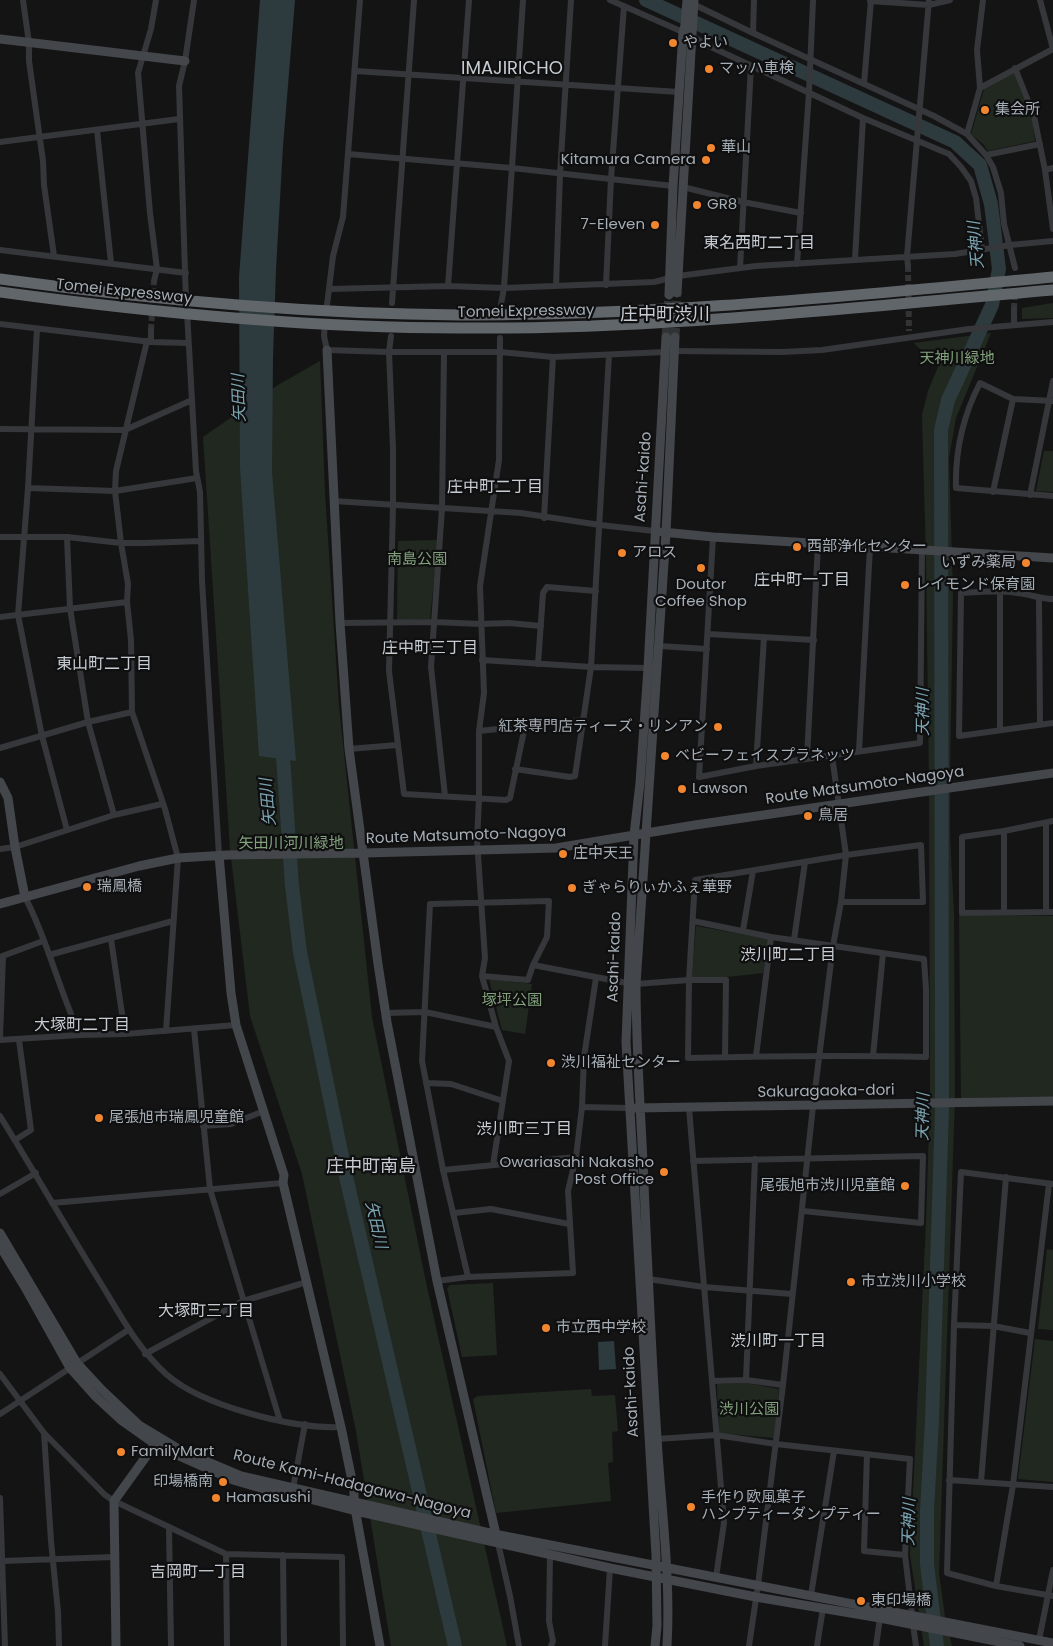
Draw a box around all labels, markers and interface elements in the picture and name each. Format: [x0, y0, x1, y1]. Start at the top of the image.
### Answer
place label: やよい [683, 34, 728, 52]
marker: やよい [667, 37, 679, 49]
district label: IMAJIRICHO [455, 58, 569, 80]
place label: マッハ車検 [719, 60, 794, 78]
marker: マッハ車検 [703, 63, 715, 75]
place label: 集会所 [995, 101, 1040, 119]
marker: 集会所 [979, 104, 991, 116]
place label: 華山 [721, 139, 751, 157]
marker: 華山 [705, 142, 717, 154]
place label: Kitamura Camera [561, 151, 696, 169]
marker: Kitamura Camera [700, 154, 712, 166]
place label: GR8 [707, 196, 737, 214]
marker: GR8 [691, 199, 703, 211]
place label: 7-Eleven [581, 216, 645, 234]
marker: 7-Eleven [649, 219, 661, 231]
water label: 天神川 [965, 220, 989, 270]
district label: 東名西町二丁目 [703, 234, 815, 254]
street label: Tomei Expressway [55, 276, 193, 308]
street label: Tomei Expressway [458, 302, 594, 322]
district label: 庄中町渋川 [620, 304, 710, 326]
park label: 天神川緑地 [920, 350, 994, 368]
water label: 矢田川 [230, 374, 250, 422]
street label: Asahi-kaido [632, 431, 656, 523]
district label: 庄中町二丁目 [447, 478, 543, 498]
place label: 西部浄化センター [807, 538, 927, 556]
marker: 西部浄化センター [791, 541, 803, 553]
place label: アロス [632, 544, 677, 562]
marker: アロス [616, 547, 628, 559]
park label: 南島公園 [387, 551, 447, 569]
place label: いずみ薬局 [941, 554, 1016, 572]
marker: いずみ薬局 [1020, 557, 1032, 569]
marker: Doutor Coffee Shop [695, 562, 707, 574]
district label: 庄中町一丁目 [754, 571, 850, 591]
place label: Doutor Coffee Shop [655, 576, 747, 611]
place label: レイモンド保育園 [915, 576, 1035, 594]
marker: レイモンド保育園 [899, 579, 911, 591]
district label: 庄中町三丁目 [382, 639, 478, 659]
district label: 東山町二丁目 [56, 655, 152, 675]
water label: 天神川 [914, 688, 934, 736]
place label: 紅茶専門店ティーズ・リンアン [498, 718, 708, 736]
marker: 紅茶専門店ティーズ・リンアン [712, 721, 724, 733]
place label: ベビーフェイスプラネッツ [675, 747, 855, 765]
marker: ベビーフェイスプラネッツ [659, 750, 671, 762]
street label: Route Matsumoto-Nagoya [765, 763, 965, 809]
water label: 矢田川 [257, 777, 281, 827]
place label: Lawson [692, 780, 748, 798]
marker: Lawson [676, 783, 688, 795]
place label: 鳥居 [818, 807, 848, 825]
marker: 鳥居 [802, 810, 814, 822]
street label: Route Matsumoto-Nagoya [366, 824, 566, 848]
park label: 矢田川河川緑地 [239, 835, 343, 853]
place label: 庄中天王 [573, 845, 633, 863]
marker: 庄中天王 [557, 848, 569, 860]
place label: 瑞鳳橋 [97, 878, 142, 896]
place label: ぎゃらりぃかふぇ華野 [582, 879, 732, 897]
marker: 瑞鳳橋 [81, 881, 93, 893]
marker: ぎゃらりぃかふぇ華野 [566, 882, 578, 894]
street label: Asahi-kaido [604, 911, 626, 1003]
district label: 渋川町二丁目 [740, 946, 836, 966]
park label: 塚坪公園 [482, 992, 542, 1010]
district label: 大塚町二丁目 [34, 1016, 130, 1036]
place label: 渋川福祉センター [561, 1054, 681, 1072]
marker: 渋川福祉センター [545, 1057, 557, 1069]
street label: Sakuragaoka-dori [757, 1082, 895, 1102]
water label: 天神川 [914, 1093, 934, 1141]
place label: 尾張旭市瑞鳳児童館 [109, 1109, 244, 1127]
marker: 尾張旭市瑞鳳児童館 [93, 1112, 105, 1124]
district label: 渋川町三丁目 [476, 1120, 572, 1140]
place label: Owariasahi Nakasho Post Office [500, 1154, 654, 1189]
district label: 庄中町南島 [326, 1156, 416, 1178]
marker: Owariasahi Nakasho Post Office [658, 1166, 670, 1178]
place label: 尾張旭市渋川児童館 [760, 1177, 895, 1195]
marker: 尾張旭市渋川児童館 [899, 1180, 911, 1192]
water label: 矢田川 [360, 1199, 390, 1251]
place label: 市立渋川小学校 [861, 1273, 966, 1291]
marker: 市立渋川小学校 [845, 1276, 857, 1288]
district label: 大塚町三丁目 [158, 1302, 254, 1322]
place label: 市立西中学校 [556, 1319, 646, 1337]
marker: 市立西中学校 [540, 1322, 552, 1334]
district label: 渋川町一丁目 [730, 1332, 826, 1352]
street label: Asahi-kaido [621, 1346, 643, 1438]
park label: 渋川公園 [719, 1401, 779, 1419]
place label: FamilyMart [131, 1443, 214, 1461]
marker: FamilyMart [115, 1446, 127, 1458]
street label: Route Kami-Hadagawa-Nagoya [231, 1447, 473, 1523]
place label: 印場橋南 [153, 1473, 213, 1491]
marker: 印場橋南 [217, 1476, 229, 1488]
place label: Hamasushi [226, 1489, 311, 1507]
place label: 手作り欧風菓子 ハンプティーダンプティー [701, 1489, 881, 1524]
marker: Hamasushi [210, 1492, 222, 1504]
water label: 天神川 [900, 1498, 920, 1546]
marker: 手作り欧風菓子 ハンプティーダンプティー [685, 1501, 697, 1513]
district label: 吉岡町一丁目 [150, 1563, 246, 1583]
place label: 東印場橋 [871, 1592, 931, 1610]
marker: 東印場橋 [855, 1595, 867, 1607]

